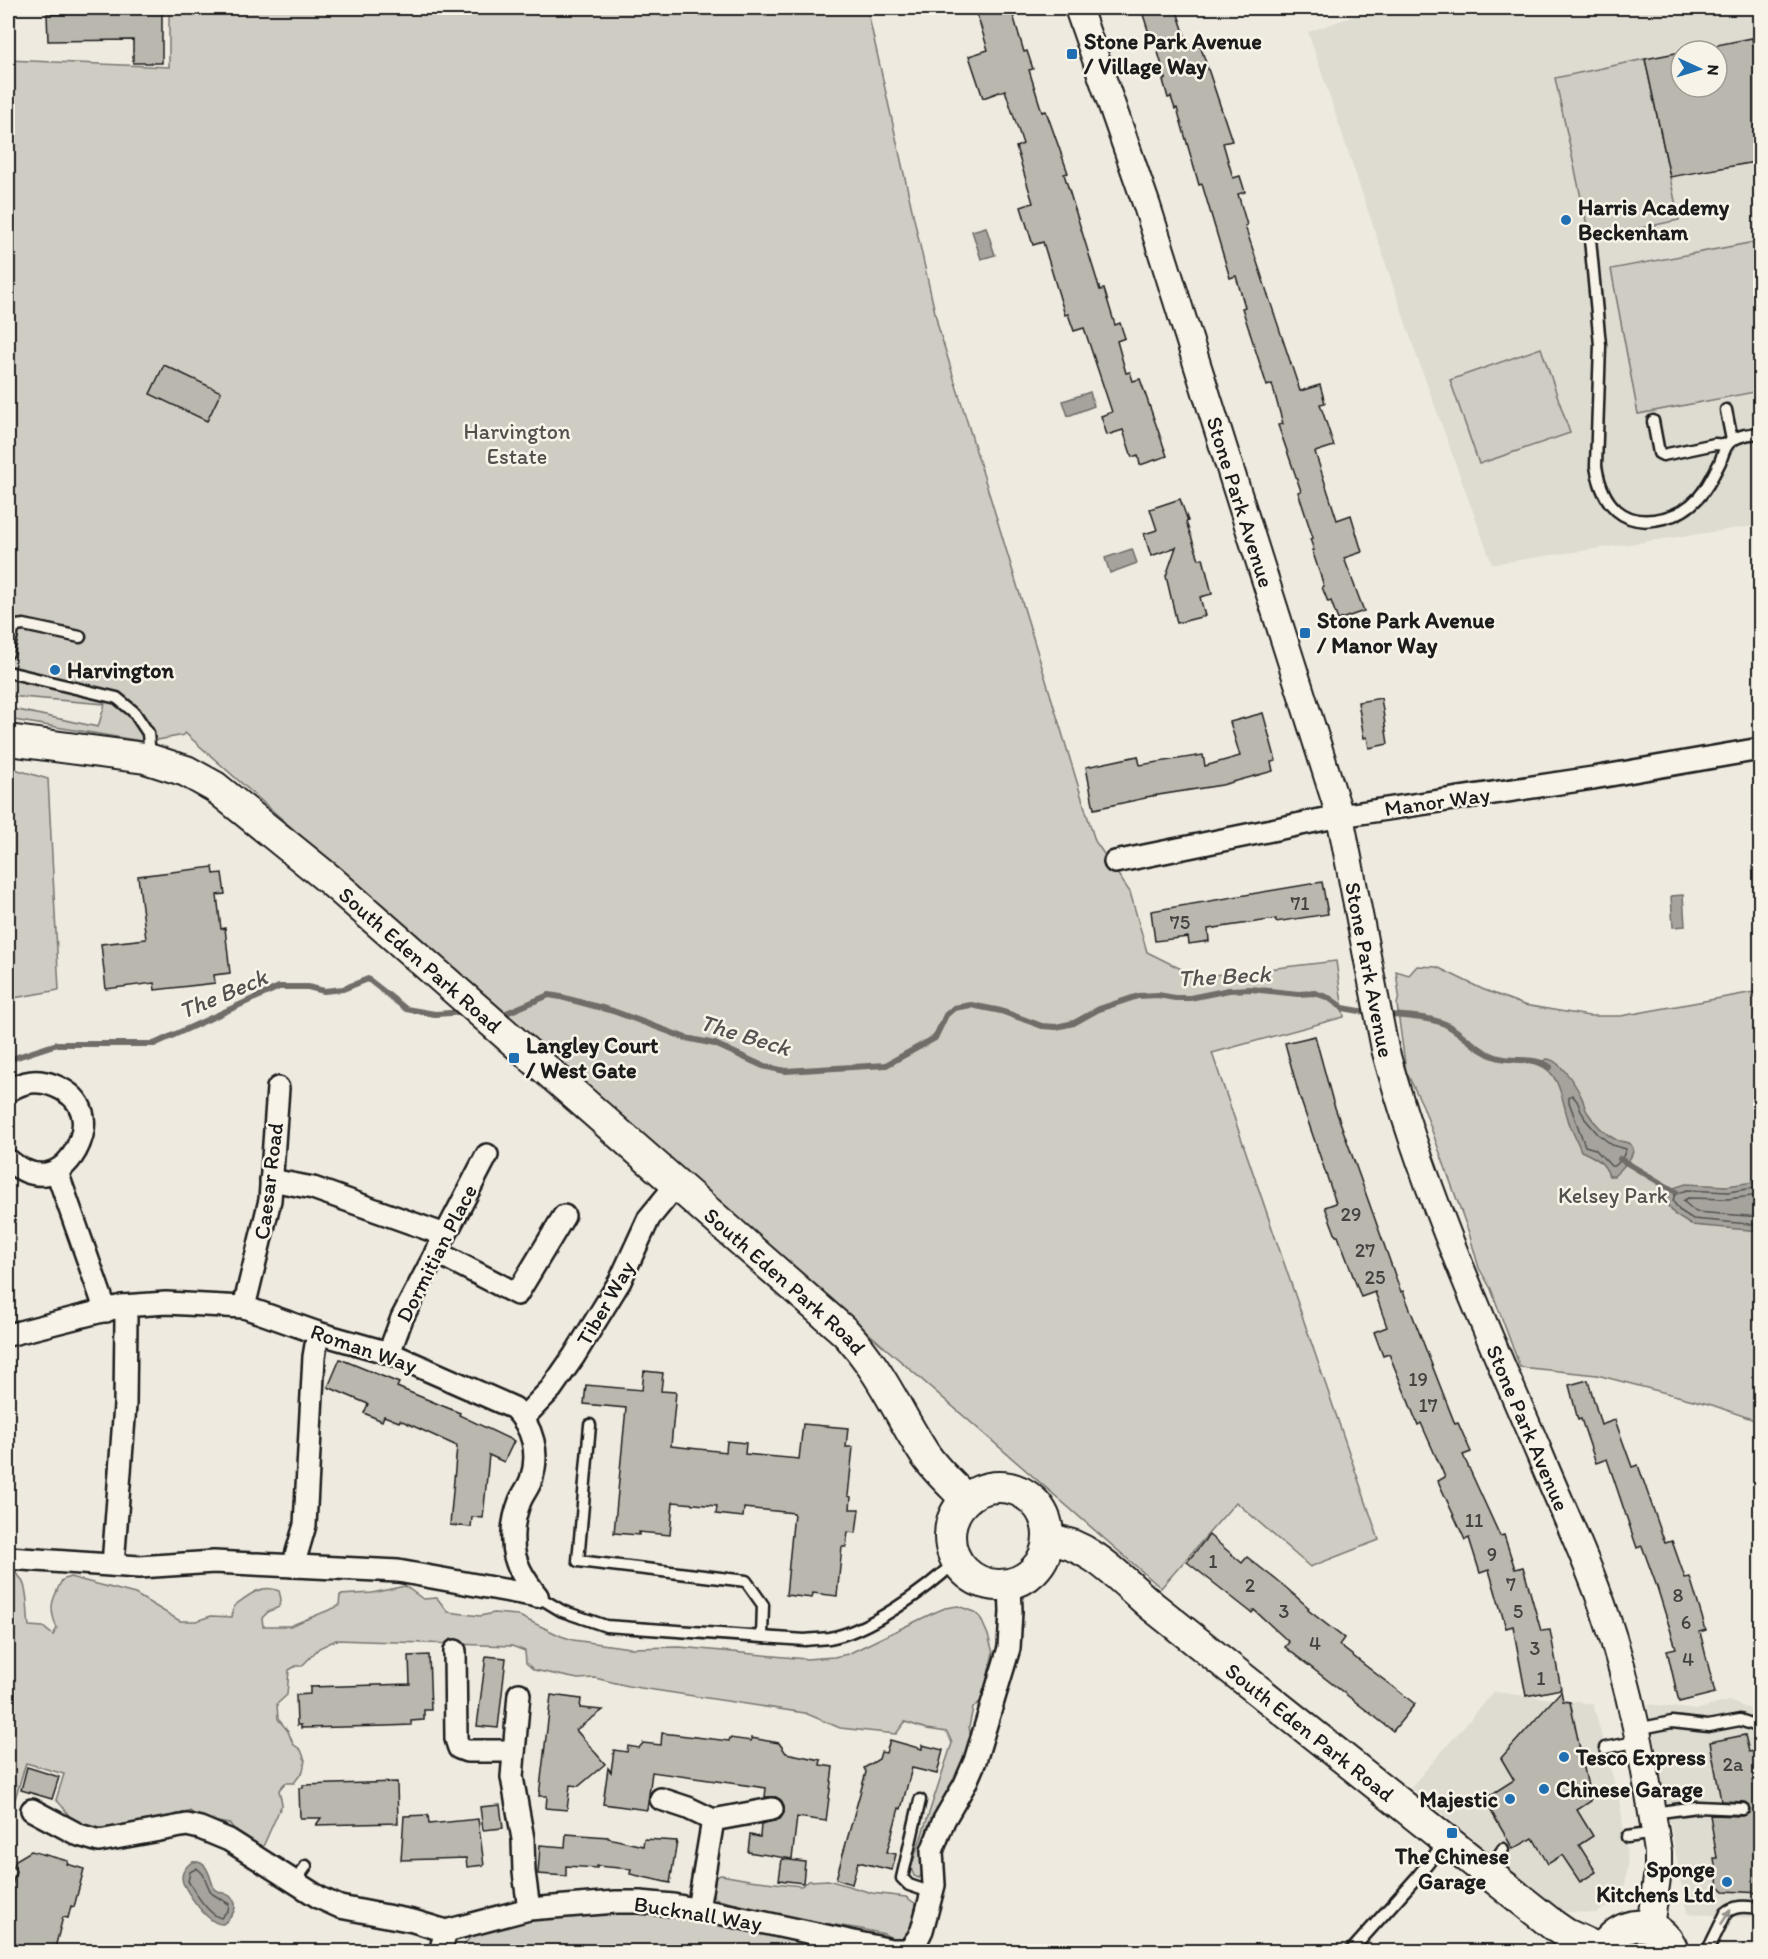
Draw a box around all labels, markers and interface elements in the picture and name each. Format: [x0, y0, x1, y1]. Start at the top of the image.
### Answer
place label: Stone Park Avenue / Village Way [1083, 28, 1262, 80]
north arrow [1669, 39, 1729, 99]
marker: Stone Park Avenue / Village Way [1065, 47, 1079, 61]
text: N [1704, 64, 1723, 76]
place label: Harris Academy Beckenham [1578, 194, 1730, 246]
marker: Harris Academy Beckenham [1559, 213, 1573, 227]
street label: Stone Park Avenue [1200, 413, 1280, 591]
park label: Harvington Estate [464, 418, 571, 470]
place label: Stone Park Avenue / Manor Way [1316, 607, 1495, 659]
marker: Stone Park Avenue / Manor Way [1298, 626, 1312, 640]
place label: Harvington [67, 657, 174, 684]
marker: Harvington [48, 663, 62, 677]
street label: Manor Way [1383, 781, 1492, 822]
street label: Stone Park Avenue [1339, 880, 1400, 1061]
street label: South Eden Park Road [333, 881, 508, 1039]
house number: 71 [1290, 891, 1310, 915]
house number: 75 [1170, 910, 1190, 934]
water label: The Beck [1177, 959, 1273, 992]
water label: The Beck [174, 961, 273, 1025]
water label: The Beck [696, 1007, 795, 1062]
place label: Langley Court / West Gate [525, 1032, 659, 1084]
marker: Langley Court / West Gate [507, 1051, 521, 1065]
street label: Caesar Road [248, 1121, 289, 1241]
street label: Dormitian Place [390, 1180, 483, 1327]
park label: Kelsey Park [1558, 1182, 1668, 1209]
street label: South Eden Park Road [698, 1202, 872, 1360]
house number: 29 [1341, 1202, 1361, 1226]
house number: 27 [1355, 1238, 1375, 1262]
street label: Tiber Way [570, 1255, 641, 1351]
house number: 25 [1364, 1265, 1386, 1289]
street label: Roman Way [307, 1318, 421, 1380]
street label: Stone Park Avenue [1480, 1341, 1575, 1515]
house number: 19 [1408, 1367, 1428, 1391]
house number: 17 [1418, 1393, 1438, 1417]
house number: 11 [1465, 1508, 1483, 1532]
house number: 9 [1487, 1542, 1497, 1566]
house number: 1 [1208, 1549, 1218, 1573]
house number: 7 [1506, 1572, 1516, 1596]
house number: 2 [1245, 1573, 1256, 1597]
house number: 8 [1673, 1583, 1684, 1607]
house number: 3 [1279, 1599, 1290, 1623]
house number: 5 [1513, 1599, 1523, 1623]
house number: 6 [1681, 1610, 1691, 1634]
house number: 4 [1309, 1631, 1321, 1655]
house number: 3 [1530, 1636, 1541, 1660]
house number: 4 [1682, 1647, 1694, 1671]
street label: South Eden Park Road [1220, 1657, 1400, 1808]
house number: 1 [1536, 1666, 1546, 1690]
place label: Tesco Express [1575, 1744, 1706, 1771]
marker: Tesco Express [1557, 1750, 1571, 1764]
house number: 2a [1723, 1752, 1744, 1776]
place label: Chinese Garage [1556, 1776, 1704, 1803]
marker: Chinese Garage [1537, 1782, 1551, 1796]
place label: Majestic [1419, 1786, 1499, 1813]
marker: Majestic [1503, 1792, 1517, 1806]
marker: The Chinese Garage [1445, 1826, 1459, 1840]
place label: The Chinese Garage [1394, 1843, 1509, 1895]
place label: Sponge Kitchens Ltd [1596, 1856, 1716, 1908]
marker: Sponge Kitchens Ltd [1720, 1875, 1734, 1889]
street label: Bucknall Way [632, 1890, 764, 1937]
one-way arrow [1720, 1908, 1731, 1925]

